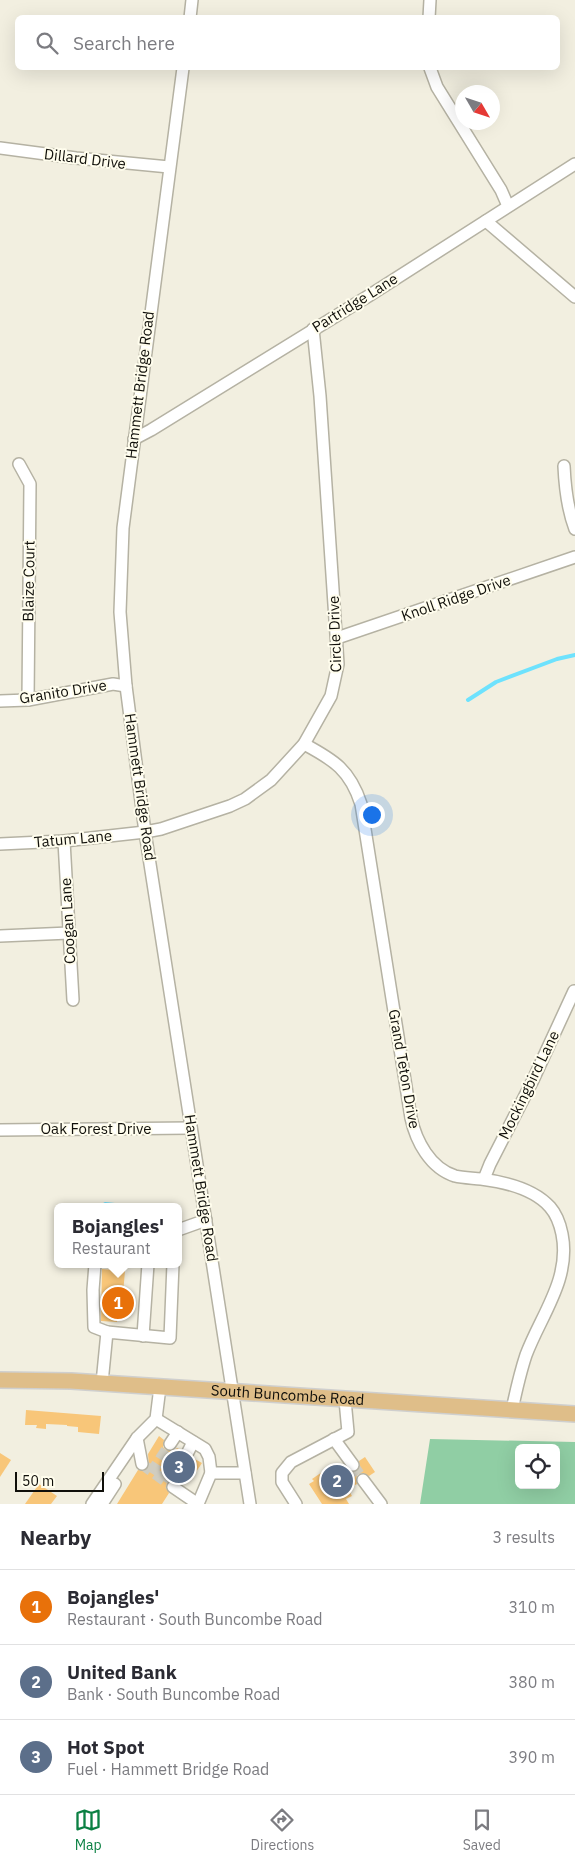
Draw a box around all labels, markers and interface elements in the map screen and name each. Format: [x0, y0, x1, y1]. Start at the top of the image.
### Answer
search box [15, 15, 560, 70]
icon: search [33, 29, 61, 57]
text: Search here [73, 31, 175, 55]
north arrow [455, 85, 500, 130]
street label: Dillard Drive [43, 144, 127, 173]
street label: Partridge Lane [308, 269, 401, 336]
street label: Hammett Bridge Road [121, 310, 158, 460]
street label: Blaize Court [18, 540, 39, 622]
street label: Knoll Ridge Drive [399, 570, 513, 625]
street label: Circle Drive [324, 595, 345, 673]
street label: Granito Drive [18, 675, 108, 708]
street label: Hammett Bridge Road [121, 712, 160, 862]
your location [359, 802, 385, 828]
street label: Tatum Lane [33, 826, 113, 851]
street label: Coogan Lane [56, 877, 79, 965]
street label: Grand Teton Drive [385, 1008, 424, 1130]
street label: Mockingbird Lane [494, 1027, 563, 1142]
street label: Hammett Bridge Road [180, 1113, 223, 1263]
street label: Oak Forest Drive [41, 1119, 151, 1138]
popup [54, 1203, 182, 1268]
text: Bojangles' [72, 1214, 164, 1238]
text: Restaurant [72, 1238, 151, 1258]
pin: 1 [102, 1284, 134, 1322]
street label: South Buncombe Road [210, 1380, 365, 1409]
map controls [515, 1444, 560, 1489]
button: locate [515, 1444, 560, 1489]
pin: 3 [163, 1448, 195, 1486]
pin: 2 [321, 1462, 353, 1500]
scale bar [15, 1469, 104, 1492]
text: 50 m [22, 1472, 54, 1490]
text: Nearby [20, 1523, 91, 1551]
text: 3 results [492, 1527, 555, 1547]
text: Bojangles' [67, 1585, 159, 1609]
text: 1 [31, 1597, 41, 1617]
text: 310 m [508, 1597, 555, 1617]
text: Restaurant · South Buncombe Road [67, 1609, 323, 1629]
text: United Bank [67, 1660, 177, 1684]
text: 2 [31, 1672, 41, 1692]
text: 380 m [508, 1672, 555, 1692]
text: Bank · South Buncombe Road [67, 1684, 280, 1704]
text: Hot Spot [67, 1735, 144, 1759]
text: 3 [31, 1747, 41, 1767]
text: 390 m [508, 1747, 555, 1767]
text: Fuel · Hammett Bridge Road [67, 1759, 269, 1779]
tab: Map [74, 1806, 102, 1854]
tab: Directions [251, 1806, 314, 1854]
tab: Saved [463, 1806, 501, 1854]

